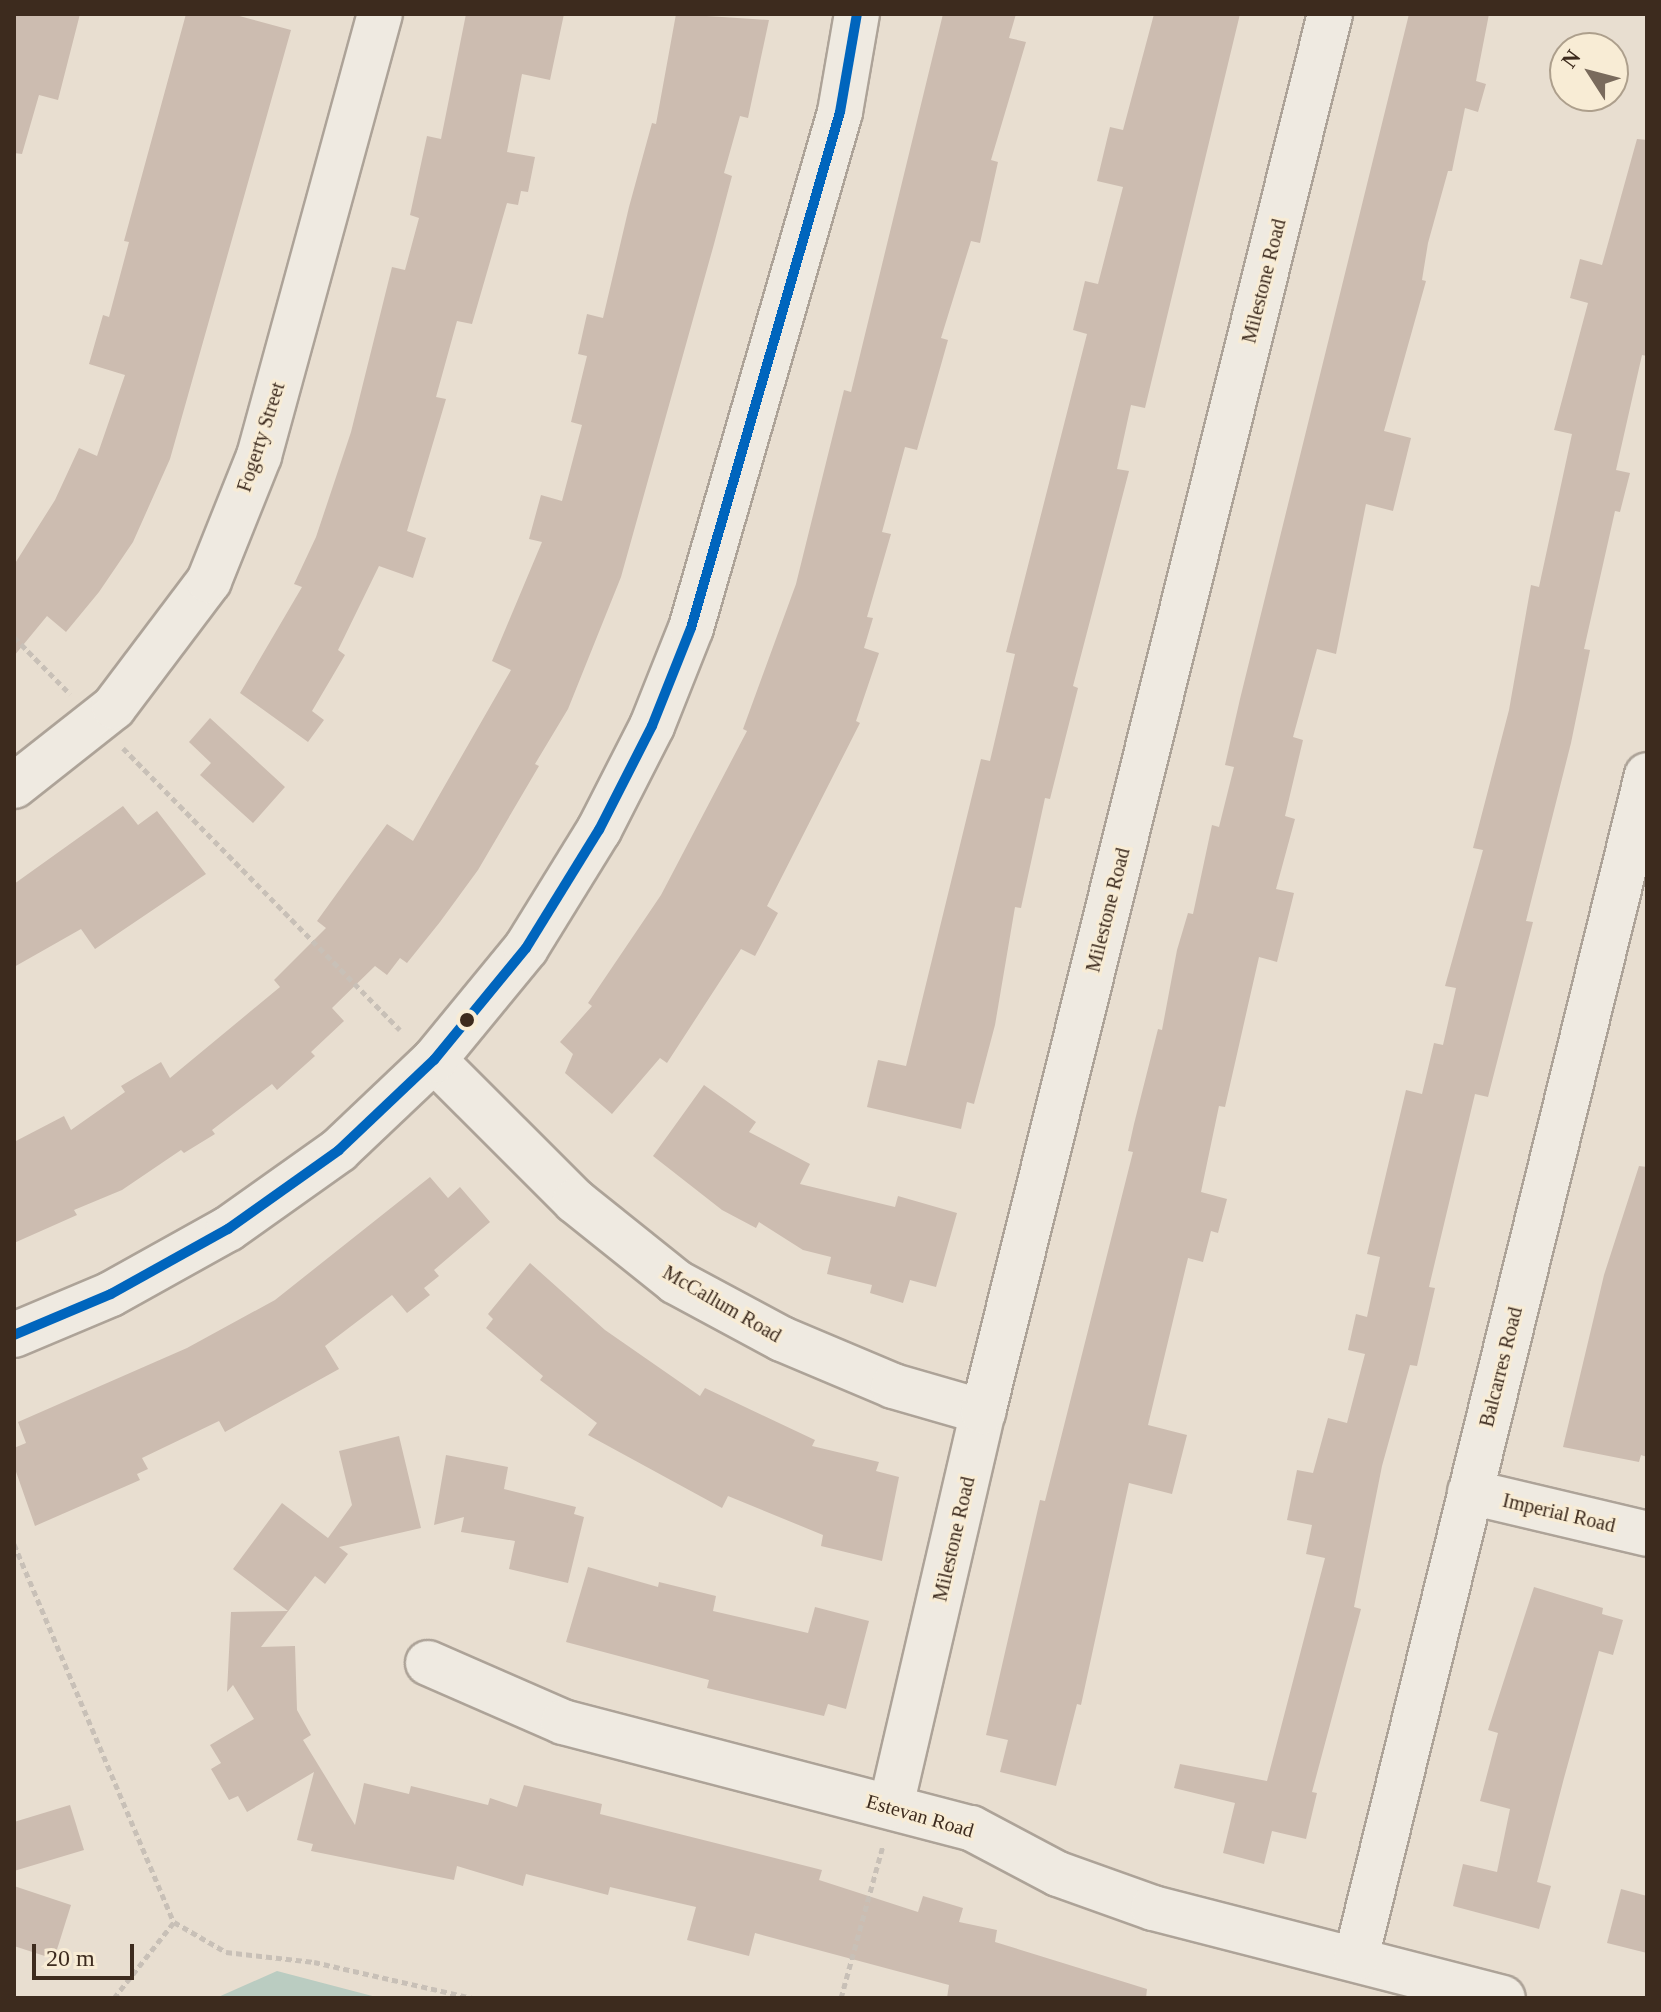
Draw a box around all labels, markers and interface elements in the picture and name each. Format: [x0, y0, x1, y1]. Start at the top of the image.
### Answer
north arrow [1549, 32, 1629, 112]
text: N [1556, 45, 1586, 73]
street label: Milestone Road [1237, 216, 1291, 346]
street label: Fogerty Street [232, 379, 290, 495]
street label: Milestone Road [1081, 845, 1135, 975]
unlabelled marker [459, 1012, 475, 1028]
street label: McCallum Road [659, 1260, 785, 1348]
street label: Balcarres Road [1475, 1305, 1527, 1429]
street label: Milestone Road [928, 1474, 980, 1604]
street label: Imperial Road [1500, 1488, 1618, 1538]
street label: Estevan Road [864, 1789, 976, 1843]
scale bar [36, 1928, 138, 1978]
text: 20 m [46, 1945, 95, 1971]

